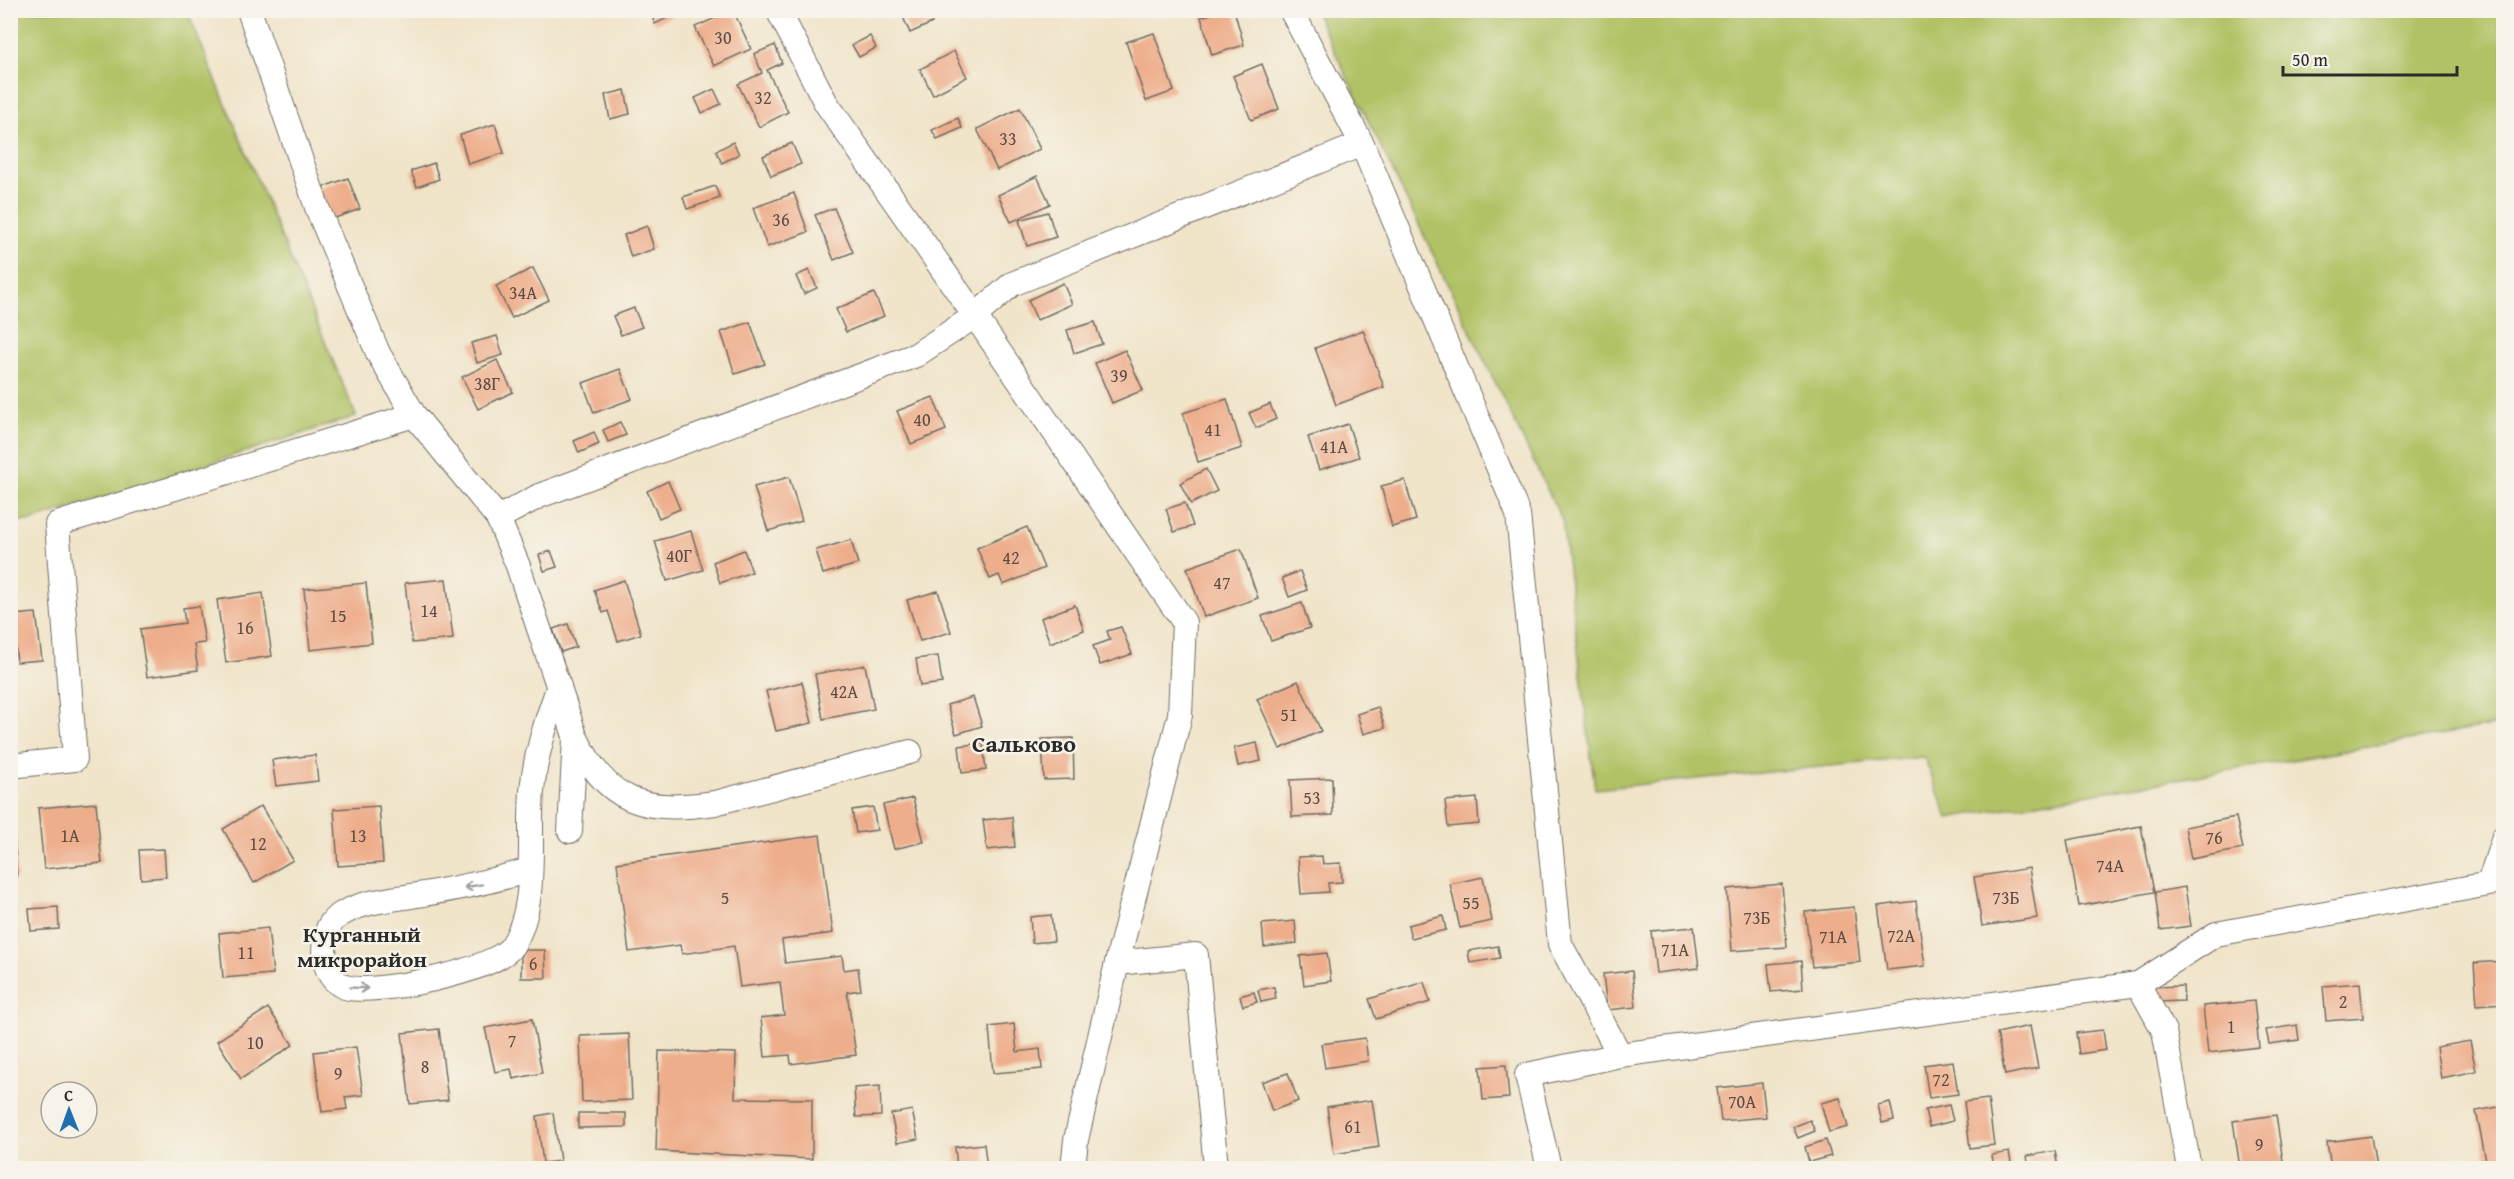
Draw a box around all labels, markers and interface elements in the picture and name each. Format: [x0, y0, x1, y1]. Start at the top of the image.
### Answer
house number: 30 [714, 24, 732, 51]
scale bar [2283, 39, 2457, 77]
text: 50 m [2292, 46, 2328, 73]
house number: 32 [754, 84, 772, 111]
house number: 33 [999, 125, 1017, 152]
house number: 36 [772, 206, 790, 233]
house number: 34А [509, 279, 537, 306]
house number: 39 [1110, 362, 1128, 389]
house number: 38Г [474, 370, 500, 397]
house number: 40 [913, 406, 931, 433]
house number: 41 [1204, 416, 1222, 443]
house number: 41А [1320, 433, 1348, 460]
house number: 40Г [666, 542, 692, 569]
house number: 42 [1002, 544, 1020, 571]
house number: 47 [1213, 569, 1231, 596]
house number: 14 [420, 597, 438, 624]
house number: 15 [329, 602, 347, 629]
house number: 16 [236, 614, 254, 641]
house number: 42А [830, 678, 858, 705]
house number: 51 [1280, 701, 1298, 728]
district label: Сальково [972, 726, 1076, 761]
house number: 53 [1303, 784, 1321, 811]
house number: 1А [60, 822, 80, 849]
house number: 13 [349, 822, 367, 849]
house number: 76 [2205, 824, 2223, 851]
house number: 12 [249, 830, 267, 857]
house number: 74А [2096, 852, 2124, 879]
one-way arrow [464, 881, 483, 892]
house number: 5 [721, 884, 729, 911]
house number: 73Б [1992, 884, 2020, 911]
house number: 55 [1462, 889, 1480, 916]
house number: 73Б [1743, 904, 1771, 931]
district label: Курганный микрорайон [297, 918, 427, 975]
house number: 72А [1887, 922, 1915, 949]
house number: 71А [1819, 923, 1847, 950]
house number: 71А [1661, 936, 1689, 963]
house number: 11 [237, 939, 255, 966]
house number: 6 [529, 950, 537, 977]
one-way arrow [349, 982, 369, 993]
house number: 2 [2339, 988, 2347, 1015]
house number: 1 [2227, 1013, 2235, 1040]
house number: 7 [508, 1027, 516, 1054]
house number: 10 [246, 1029, 264, 1056]
house number: 8 [421, 1053, 429, 1080]
house number: 9 [334, 1060, 342, 1087]
house number: 72 [1932, 1066, 1950, 1093]
north arrow [39, 1080, 99, 1140]
text: С [64, 1083, 73, 1107]
house number: 70А [1728, 1088, 1756, 1115]
house number: 61 [1344, 1113, 1362, 1140]
house number: 9 [2255, 1131, 2263, 1158]

